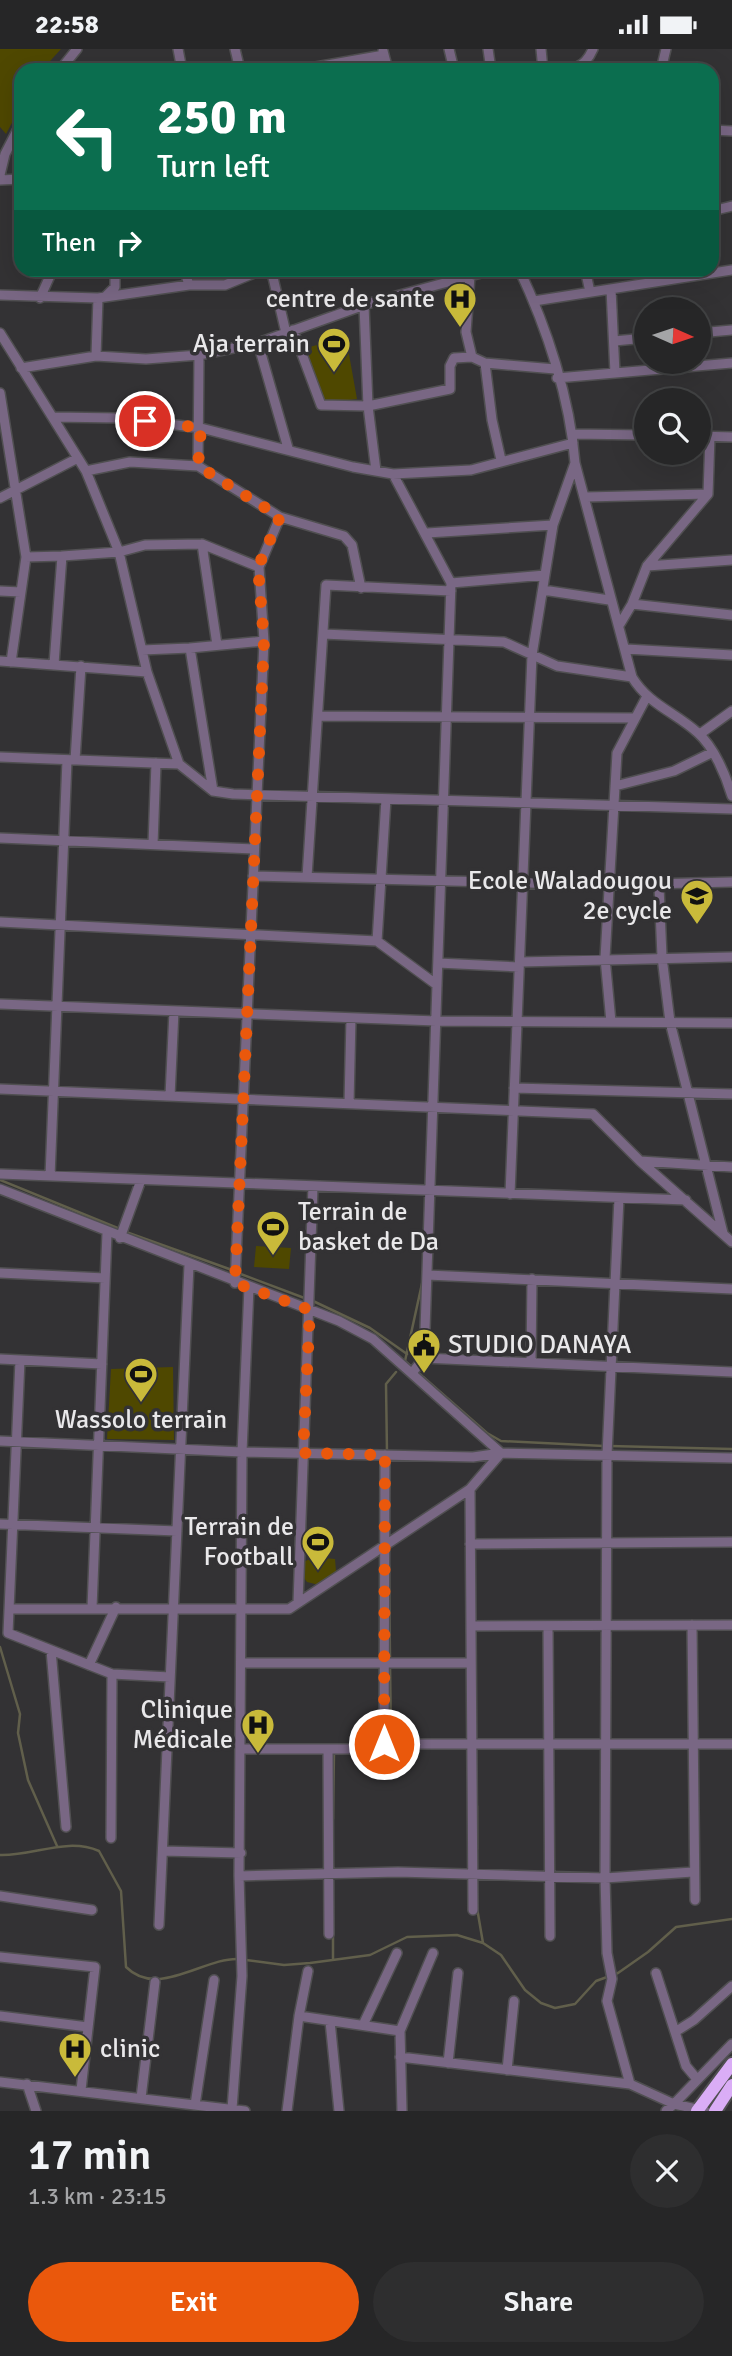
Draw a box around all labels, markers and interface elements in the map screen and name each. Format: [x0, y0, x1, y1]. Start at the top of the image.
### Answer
text: 22:58 [35, 9, 99, 41]
text: 250 m [157, 87, 287, 147]
icon: left [42, 91, 133, 182]
text: Turn left [157, 147, 270, 186]
icon: right [110, 224, 148, 262]
text: Then [42, 227, 96, 259]
hospital icon: centre de sante [441, 280, 479, 329]
place label: centre de sante [266, 283, 435, 315]
north arrow [634, 297, 710, 375]
map controls [634, 297, 711, 465]
sports icon: Aja terrain [315, 325, 353, 374]
place label: Aja terrain [193, 328, 310, 360]
button: search [634, 388, 711, 465]
pin [115, 391, 175, 451]
icon: arrive [126, 402, 164, 440]
place label: Ecole Waladougou 2e cycle [468, 865, 672, 927]
school or university icon: Ecole Waladougou 2e cycle [678, 877, 716, 926]
place label: Terrain de basket de Da [298, 1196, 439, 1258]
sports icon: Terrain de basket de Da [254, 1208, 292, 1257]
public building icon: STUDIO DANAYA [405, 1326, 443, 1375]
place label: STUDIO DANAYA [448, 1329, 632, 1361]
sports icon: Wassolo terrain [122, 1355, 160, 1404]
place label: Wassolo terrain [55, 1404, 227, 1436]
place label: Terrain de Football [184, 1511, 294, 1573]
sports icon: Terrain de Football [299, 1523, 337, 1572]
place label: Clinique Médicale [132, 1694, 233, 1756]
hospital icon: Clinique Médicale [239, 1706, 277, 1755]
position arrow [347, 1707, 421, 1781]
hospital icon: clinic [56, 2030, 94, 2079]
place label: clinic [100, 2033, 160, 2065]
text: 17 min [28, 2130, 151, 2181]
button: close [630, 2134, 704, 2208]
text: 1.3 km · 23:15 [28, 2182, 167, 2211]
button: Exit [28, 2262, 359, 2342]
button: Share [373, 2262, 704, 2342]

